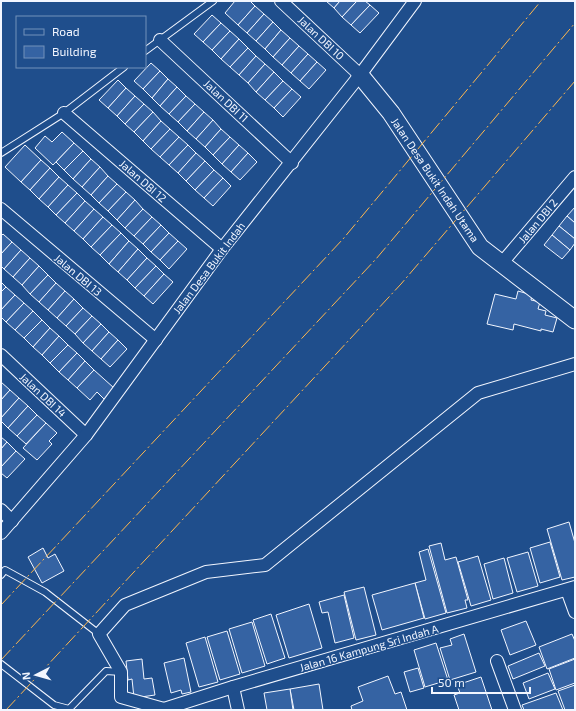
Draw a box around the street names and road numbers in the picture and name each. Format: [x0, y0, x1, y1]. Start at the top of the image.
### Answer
street label: Jalan DBI 10 [296, 13, 347, 62]
street label: Jalan DBI 11 [201, 77, 251, 125]
street label: Jalan Desa Bukit Indah Utama [389, 115, 482, 244]
street label: Jalan DBI 12 [117, 157, 169, 205]
street label: Jalan DBI 2 [515, 196, 560, 245]
street label: Jalan Desa Bukit Indah [170, 219, 247, 316]
street label: Jalan DBI 13 [52, 251, 105, 298]
street label: Jalan DBI 14 [18, 370, 69, 420]
street label: Jalan 16 Kampung Sri Indah A [298, 621, 440, 674]

